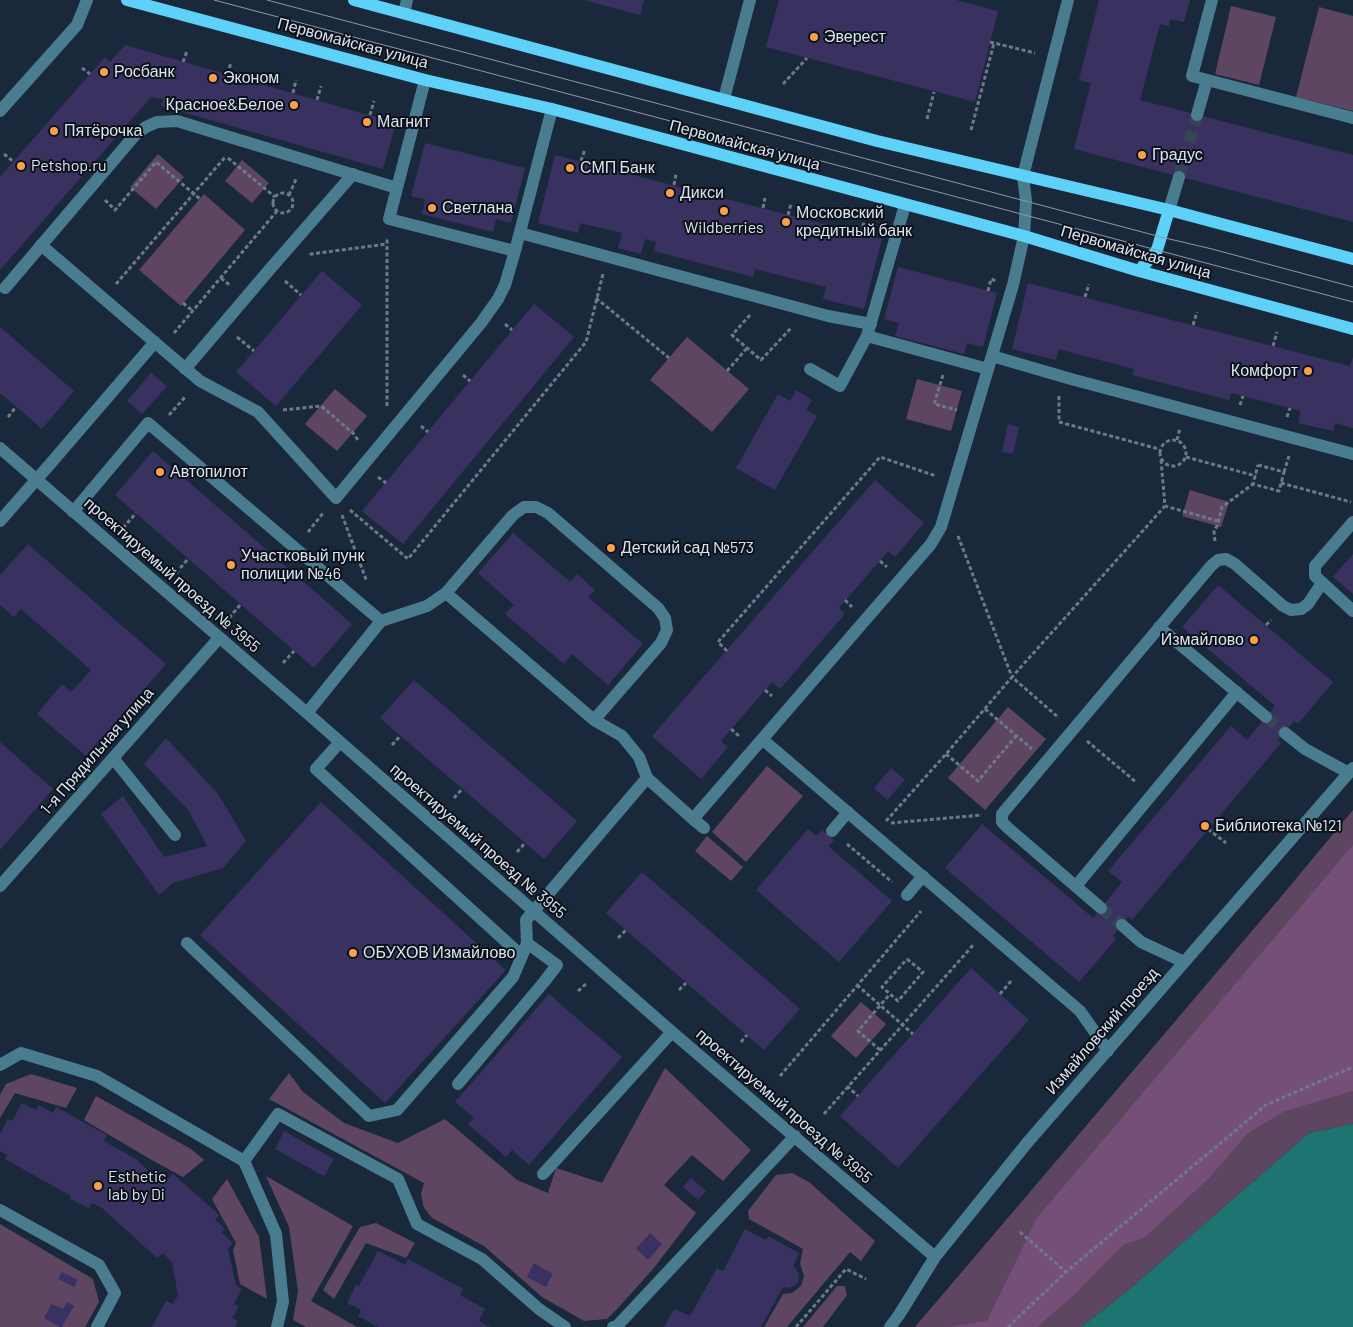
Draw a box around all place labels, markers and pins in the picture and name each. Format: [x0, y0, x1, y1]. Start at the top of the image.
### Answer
place label: Эверест [824, 27, 886, 47]
marker: Эверест [808, 31, 820, 43]
place label: Росбанк [114, 62, 174, 82]
marker: Росбанк [98, 66, 110, 78]
place label: Эконом [223, 68, 279, 88]
marker: Эконом [207, 72, 219, 84]
place label: Красное&Белое [166, 95, 284, 115]
marker: Красное&Белое [288, 99, 300, 111]
place label: Магнит [377, 112, 430, 132]
marker: Магнит [361, 116, 373, 128]
place label: Пятёрочка [64, 121, 142, 141]
marker: Пятёрочка [48, 125, 60, 137]
place label: Градус [1152, 145, 1203, 165]
marker: Градус [1136, 149, 1148, 161]
place label: Petshop.ru [31, 156, 107, 176]
place label: СМП Банк [580, 158, 655, 178]
marker: Petshop.ru [15, 160, 27, 172]
marker: СМП Банк [564, 162, 576, 174]
place label: Дикси [680, 183, 724, 203]
marker: Дикси [664, 187, 676, 199]
place label: Светлана [442, 198, 513, 218]
marker: Светлана [426, 202, 438, 214]
place label: Московский кредитный банк [796, 203, 912, 241]
marker: Wildberries [718, 205, 730, 217]
marker: Московский кредитный банк [780, 216, 792, 228]
place label: Wildberries [684, 218, 764, 238]
place label: Комфорт [1231, 361, 1298, 381]
marker: Комфорт [1302, 365, 1314, 377]
place label: Автопилот [170, 462, 248, 482]
marker: Автопилот [154, 466, 166, 478]
place label: Детский сад №573 [621, 538, 754, 558]
marker: Детский сад №573 [605, 542, 617, 554]
place label: Участковый пунк полиции №46 [241, 546, 364, 584]
marker: Участковый пунк полиции №46 [225, 559, 237, 571]
place label: Измайлово [1161, 630, 1244, 650]
marker: Измайлово [1248, 634, 1260, 646]
place label: Библиотека №121 [1215, 816, 1342, 836]
marker: Библиотека №121 [1199, 820, 1211, 832]
place label: ОБУХОВ Измайлово [363, 943, 516, 963]
marker: ОБУХОВ Измайлово [347, 947, 359, 959]
place label: Esthetic lab by Di [108, 1167, 166, 1205]
marker: Esthetic lab by Di [92, 1180, 104, 1192]

